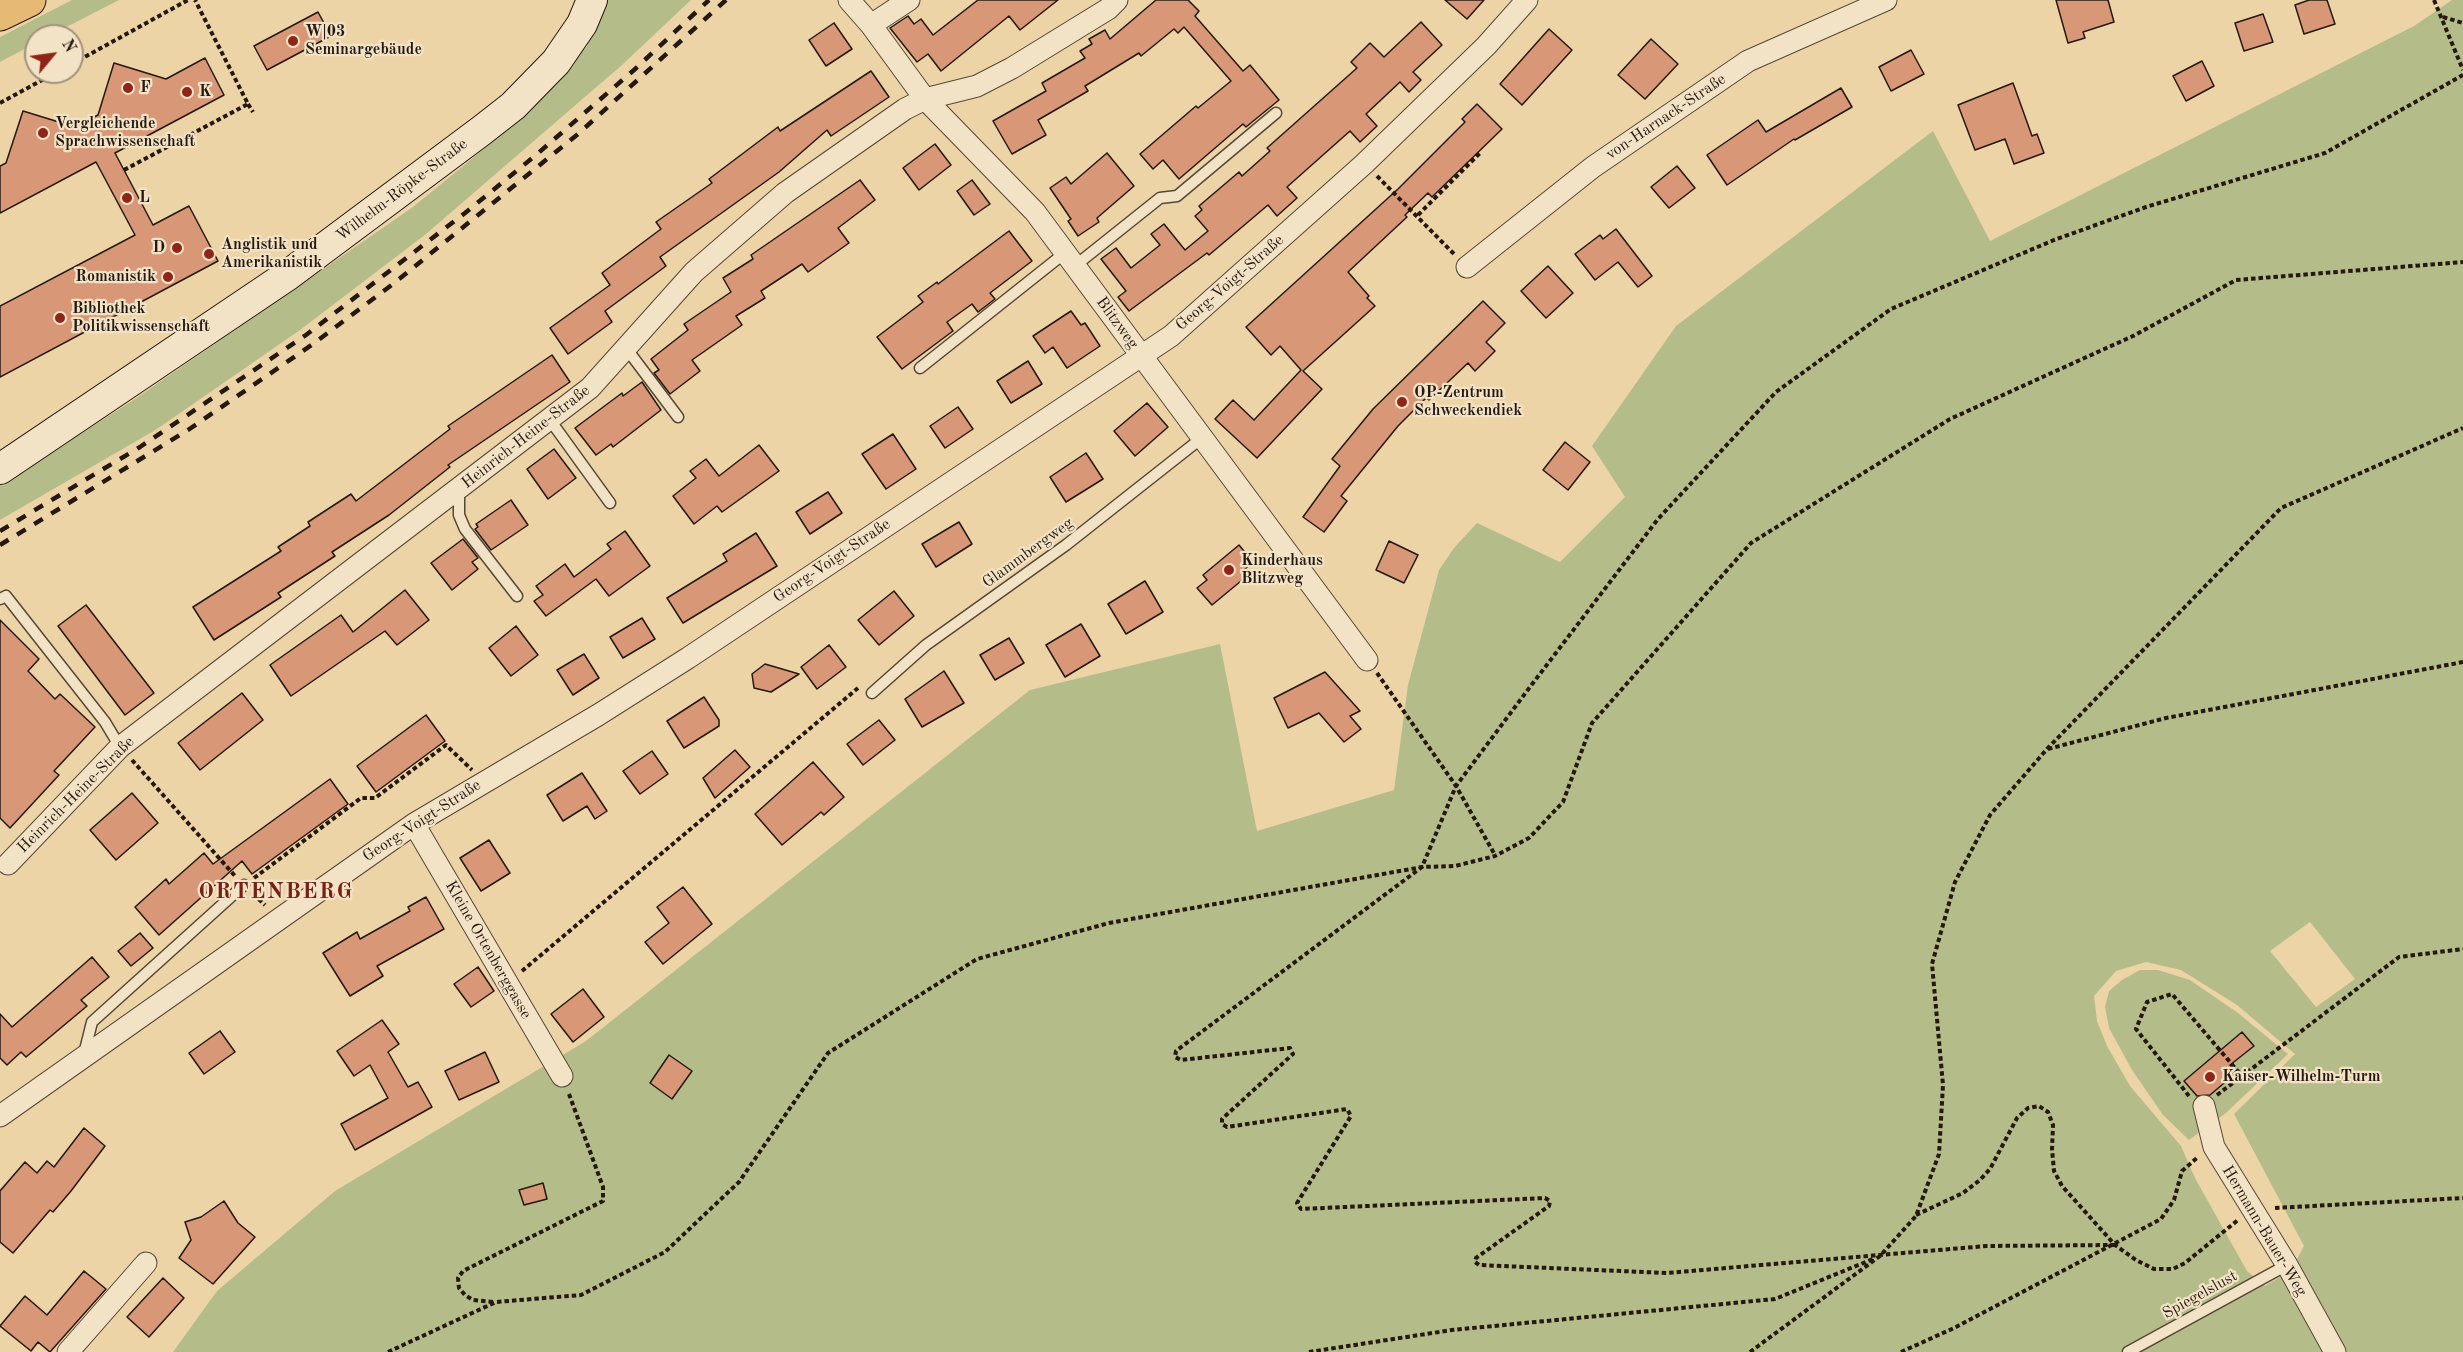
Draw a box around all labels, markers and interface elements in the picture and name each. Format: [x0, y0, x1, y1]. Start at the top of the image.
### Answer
place label: W|03 Seminargebäude [305, 22, 422, 60]
north arrow [24, 24, 84, 84]
marker: W|03 Seminargebäude [286, 34, 300, 48]
text: N [58, 37, 78, 55]
street label: von-Harnack-Straße [1602, 70, 1730, 164]
place label: F [140, 78, 151, 98]
marker: F [121, 81, 135, 95]
place label: K [199, 82, 211, 102]
marker: K [180, 85, 194, 99]
place label: Vergleichende Sprachwissenschaft [55, 114, 195, 152]
marker: Vergleichende Sprachwissenschaft [36, 126, 50, 140]
street label: Wilhelm-Röpke-Straße [333, 134, 471, 246]
place label: L [139, 188, 150, 208]
marker: L [120, 191, 134, 205]
street label: Georg-Voigt-Straße [1172, 231, 1288, 335]
place label: Anglistik und Amerikanistik [221, 235, 322, 273]
place label: D [152, 238, 165, 258]
marker: D [170, 241, 184, 255]
marker: Anglistik und Amerikanistik [202, 247, 216, 261]
place label: Romanistik [75, 267, 156, 287]
marker: Romanistik [161, 270, 175, 284]
street label: Blitzweg [1092, 293, 1142, 353]
place label: Bibliothek Politikwissenschaft [72, 299, 210, 337]
marker: Bibliothek Politikwissenschaft [53, 311, 67, 325]
street label: Heinrich-Heine-Straße [458, 381, 594, 493]
place label: OP-Zentrum Schweckendiek [1414, 383, 1522, 421]
marker: OP-Zentrum Schweckendiek [1395, 395, 1409, 409]
street label: Glammbergweg [979, 514, 1077, 592]
street label: Georg-Voigt-Straße [770, 515, 894, 607]
place label: Kinderhaus Blitzweg [1241, 551, 1323, 589]
marker: Kinderhaus Blitzweg [1222, 563, 1236, 577]
street label: Heinrich-Heine-Straße [14, 733, 138, 857]
street label: Georg-Voigt-Straße [359, 776, 485, 866]
street label: Kleine Ortenberggasse [441, 877, 535, 1023]
district label: ORTENBERG [198, 879, 354, 905]
place label: Kaiser-Wilhelm-Turm [2222, 1067, 2380, 1087]
marker: Kaiser-Wilhelm-Turm [2203, 1070, 2217, 1084]
street label: Hermann-Bauer-Weg [2217, 1162, 2311, 1300]
street label: Spiegelslust [2159, 1267, 2241, 1323]

